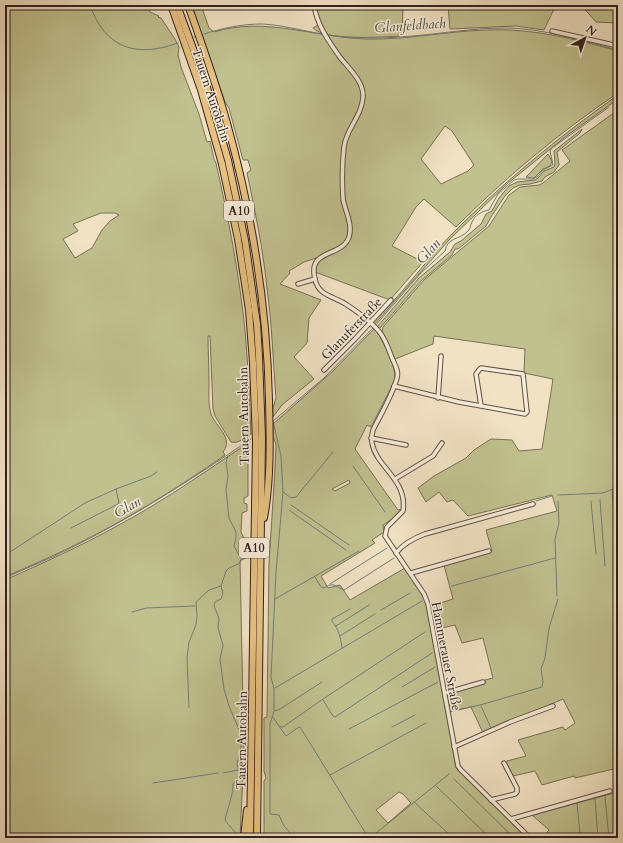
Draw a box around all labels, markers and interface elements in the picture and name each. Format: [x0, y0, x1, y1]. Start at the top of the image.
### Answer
water label: Glanfeldbach [374, 14, 447, 37]
north arrow [565, 18, 605, 58]
text: N [583, 22, 600, 40]
street label: Tauern Autobahn [187, 46, 235, 145]
road number: A10 [224, 201, 254, 221]
water label: Glan [412, 234, 445, 268]
street label: Glanuferstraße [317, 293, 386, 364]
street label: Tauern Autobahn [234, 366, 254, 465]
water label: Glan [110, 492, 144, 523]
road number: A10 [239, 538, 269, 558]
street label: Hammerauer Straße [427, 600, 465, 712]
street label: Tauern Autobahn [232, 690, 252, 789]

